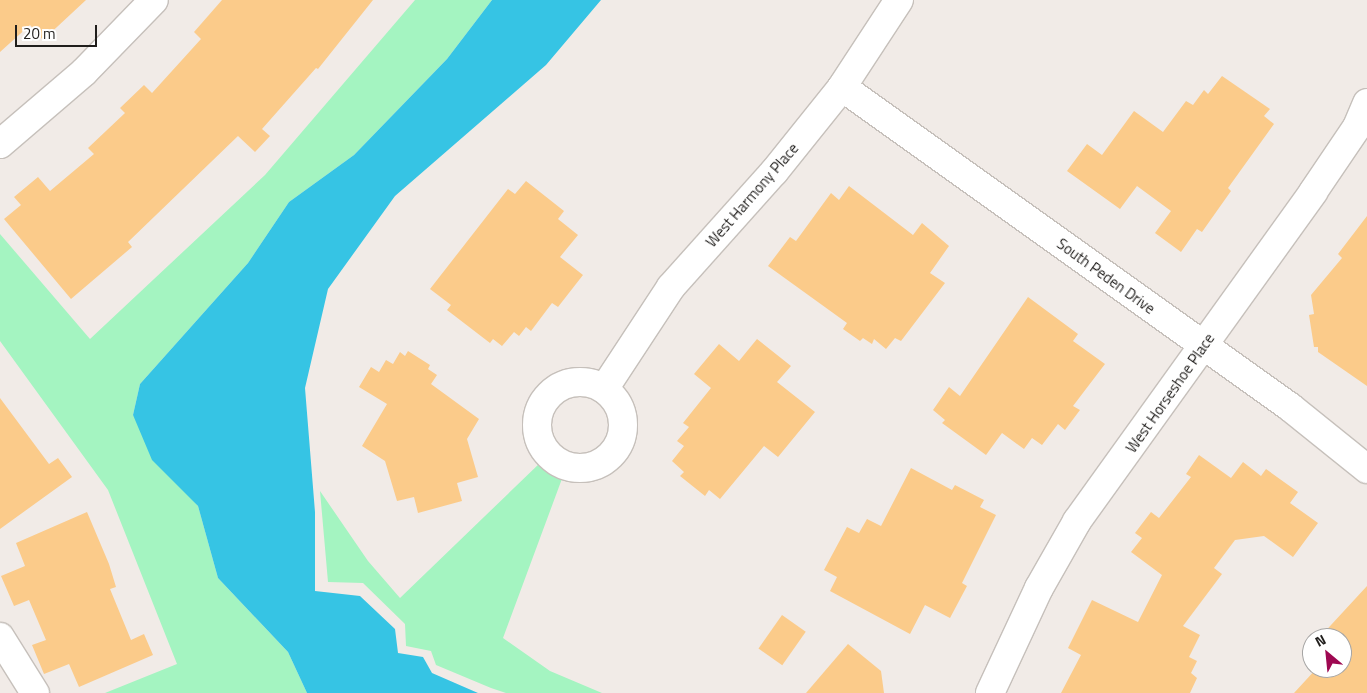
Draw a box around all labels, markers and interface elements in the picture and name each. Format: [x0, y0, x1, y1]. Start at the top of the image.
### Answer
scale bar [18, 15, 100, 47]
text: 20 m [23, 22, 56, 45]
street label: West Harmony Place [702, 139, 802, 251]
street label: South Peden Drive [1053, 234, 1159, 318]
street label: West Horseshoe Place [1122, 330, 1218, 456]
north arrow [1302, 628, 1352, 678]
text: N [1311, 629, 1329, 652]

